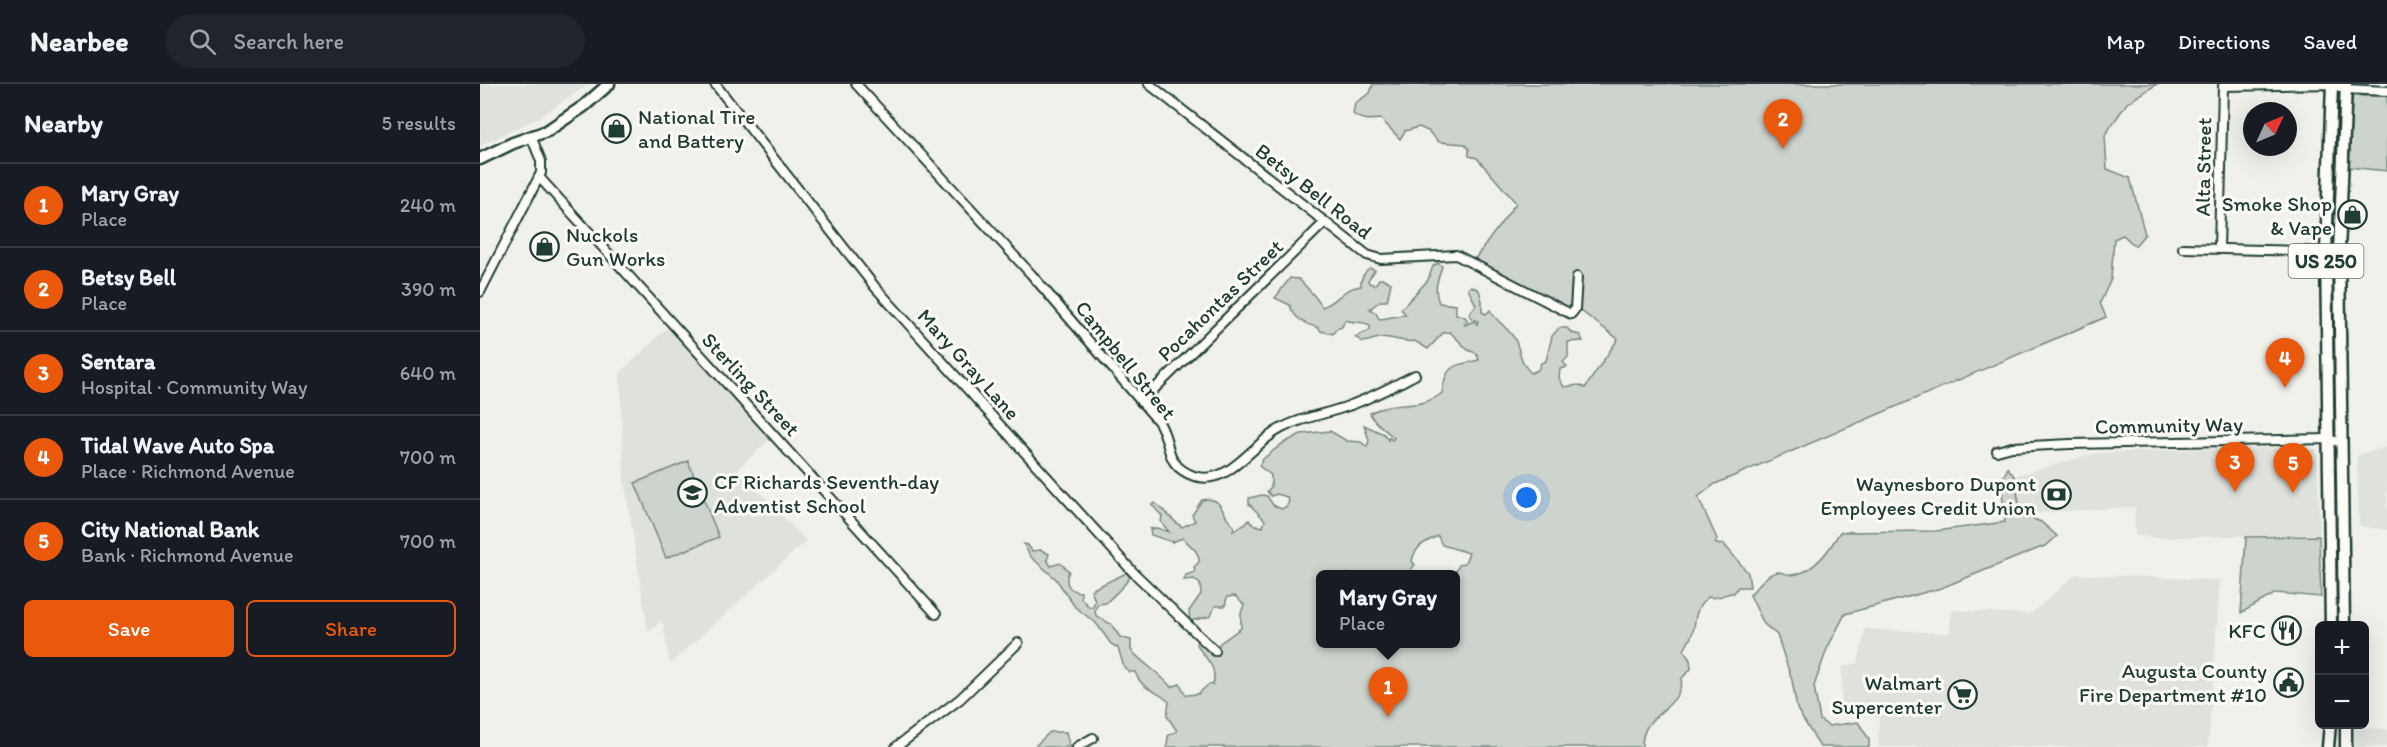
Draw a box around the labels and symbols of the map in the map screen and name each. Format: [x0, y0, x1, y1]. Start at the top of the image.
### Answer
pin: 2 [1764, 100, 1802, 149]
north arrow [2243, 102, 2297, 156]
place label: National Tire and Battery [638, 104, 755, 153]
shop icon: National Tire and Battery [601, 112, 633, 144]
street label: Alta Street [2190, 117, 2216, 217]
street label: Betsy Bell Road [1251, 138, 1378, 245]
place label: Smoke Shop & Vape [2222, 191, 2332, 240]
shop icon: Smoke Shop & Vape [2337, 199, 2369, 231]
place label: Nuckols Gun Works [566, 222, 665, 271]
shop icon: Nuckols Gun Works [529, 230, 561, 262]
street label: Pocahontas Street [1152, 234, 1288, 366]
road number: US 250 [2288, 244, 2364, 278]
street label: Campbell Street [1070, 295, 1182, 425]
street label: Mary Gray Lane [913, 303, 1025, 425]
street label: Sterling Street [697, 327, 805, 441]
pin: 4 [2266, 338, 2304, 388]
street label: Community Way [2095, 411, 2243, 439]
pin: 3 [2216, 442, 2254, 492]
pin: 5 [2274, 444, 2312, 493]
place label: CF Richards Seventh-day Adventist School [714, 469, 939, 518]
place label: Waynesboro Dupont Employees Credit Union [1820, 471, 2036, 520]
school or university icon: CF Richards Seventh-day Adventist School [677, 477, 709, 509]
bank icon: Waynesboro Dupont Employees Credit Union [2041, 479, 2073, 511]
your location [1512, 483, 1541, 512]
restaurant icon: KFC [2271, 614, 2303, 646]
place label: KFC [2228, 618, 2266, 643]
place label: Augusta County Fire Department #10 [2079, 658, 2267, 707]
public building icon: Augusta County Fire Department #10 [2272, 666, 2304, 698]
pin: 1 [1368, 668, 1408, 717]
place label: Walmart Supercenter [1832, 670, 1943, 719]
supermarket icon: Walmart Supercenter [1947, 678, 1979, 710]

